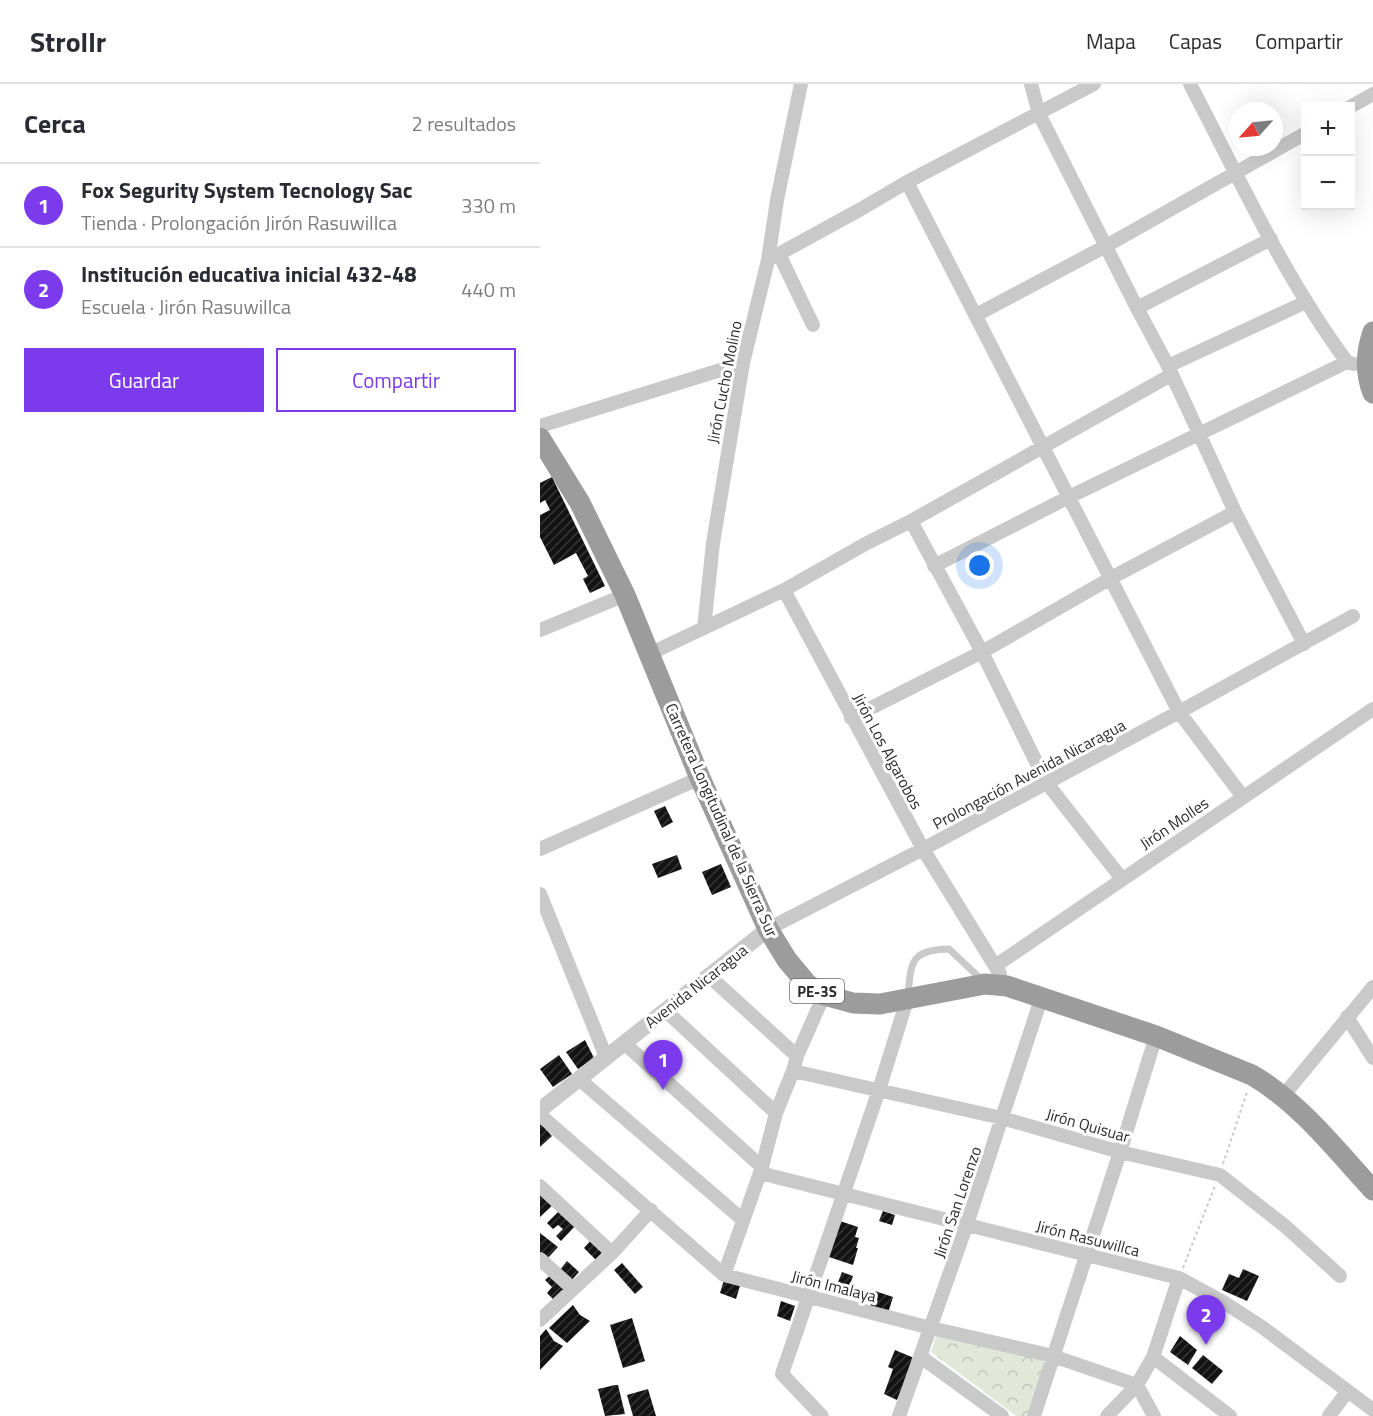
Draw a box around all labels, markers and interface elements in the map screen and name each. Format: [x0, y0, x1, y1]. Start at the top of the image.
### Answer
text: Strollr [30, 20, 106, 63]
text: Mapa [1086, 25, 1136, 57]
text: Capas [1169, 25, 1222, 57]
text: Compartir [1255, 25, 1343, 57]
north arrow [1229, 102, 1283, 156]
map controls [1301, 102, 1355, 210]
button: + [1301, 102, 1355, 156]
text: Cerca [24, 104, 86, 143]
text: 2 resultados [412, 108, 516, 139]
button: − [1301, 156, 1355, 210]
text: Fox Segurity System Tecnology Sac [81, 173, 413, 207]
text: 1 [38, 190, 49, 221]
text: 330 m [461, 190, 516, 221]
text: Tienda · Prolongación Jirón Rasuwillca [81, 207, 397, 238]
text: Institución educativa inicial 432-48 [81, 257, 417, 291]
text: 2 [38, 274, 49, 305]
text: 440 m [461, 274, 516, 305]
text: Escuela · Jirón Rasuwillca [81, 291, 291, 322]
street label: Jirón Cucho Molino [700, 319, 748, 445]
button: Guardar [24, 348, 264, 412]
button: Compartir [276, 348, 516, 412]
your location [965, 551, 994, 580]
street label: Jirón Los Algarobos [847, 689, 929, 813]
street label: Carretera Longitudinal de la Sierra Sur [659, 699, 785, 941]
street label: Prolongación Avenida Nicaragua [928, 713, 1130, 835]
street label: Jirón Molles [1135, 791, 1213, 855]
street label: Avenida Nicaragua [640, 938, 752, 1034]
road number: PE-3S [790, 979, 844, 1003]
pin: 1 [644, 1040, 682, 1090]
street label: Jirón Quisuar [1043, 1102, 1133, 1149]
street label: Jirón San Lorenzo [927, 1143, 987, 1261]
street label: Jirón Rasuwillca [1034, 1214, 1142, 1262]
street label: Jirón Imalaya [789, 1264, 879, 1308]
pin: 2 [1186, 1296, 1226, 1345]

